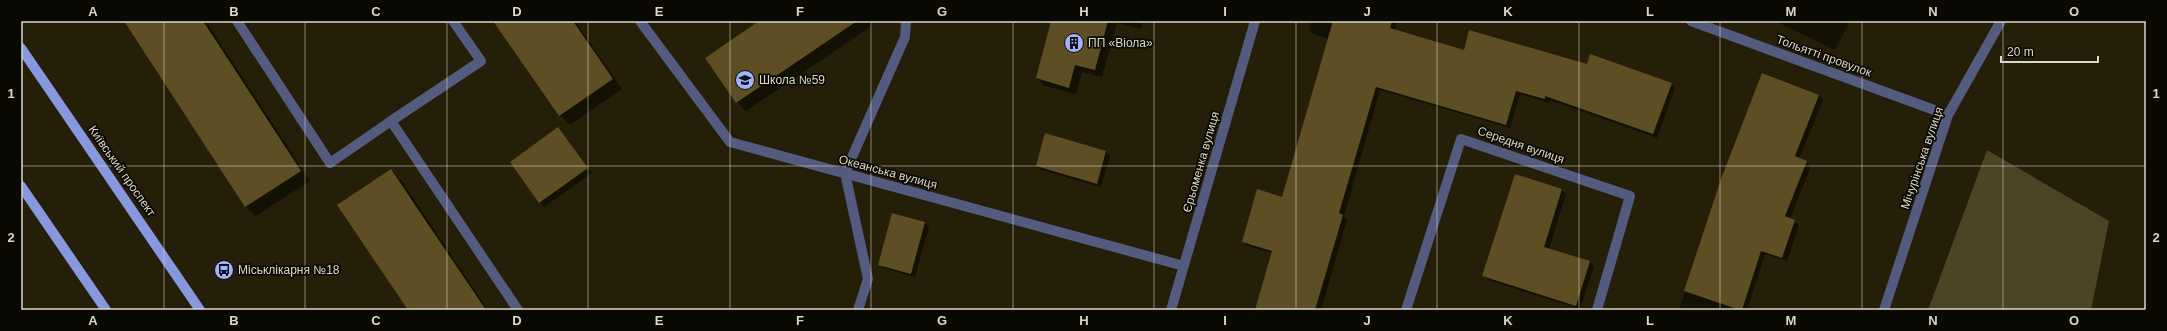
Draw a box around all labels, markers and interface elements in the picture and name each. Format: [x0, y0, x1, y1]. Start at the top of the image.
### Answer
text: A [88, 4, 98, 19]
text: B [229, 4, 239, 19]
text: C [371, 4, 381, 19]
text: D [512, 4, 522, 19]
text: E [655, 4, 664, 19]
text: F [796, 4, 804, 19]
text: G [937, 4, 947, 19]
text: H [1079, 4, 1089, 19]
text: I [1223, 4, 1227, 19]
text: J [1363, 4, 1371, 19]
text: K [1503, 4, 1513, 19]
text: L [1646, 4, 1654, 19]
text: M [1786, 4, 1796, 19]
text: N [1928, 4, 1938, 19]
text: O [2069, 4, 2079, 19]
building icon: ПП «Віола» [1063, 32, 1085, 54]
street label: Тольятті провулок [1774, 32, 1874, 80]
place label: ПП «Віола» [1088, 36, 1153, 50]
scale bar [2001, 38, 2098, 64]
text: 20 m [2007, 45, 2034, 59]
school or university icon: Школа №59 [734, 69, 756, 91]
place label: Школа №59 [759, 73, 825, 87]
text: 1 [7, 86, 15, 101]
text: 1 [2152, 86, 2160, 101]
street label: Мічурінська вулиця [1898, 105, 1946, 211]
street label: Єрьоменка вулиця [1180, 110, 1222, 214]
street label: Київський проспект [85, 123, 159, 219]
street label: Середня вулиця [1476, 124, 1566, 166]
street label: Океанська вулиця [837, 152, 939, 192]
text: 2 [7, 230, 15, 245]
text: 2 [2152, 230, 2160, 245]
bus stop icon: Міськлікарня №18 [213, 259, 235, 281]
place label: Міськлікарня №18 [238, 263, 340, 277]
text: A [88, 313, 98, 328]
text: B [229, 313, 239, 328]
text: C [371, 313, 381, 328]
text: D [512, 313, 522, 328]
text: E [655, 313, 664, 328]
text: F [796, 313, 804, 328]
text: G [937, 313, 947, 328]
text: H [1079, 313, 1089, 328]
text: I [1223, 313, 1227, 328]
text: J [1363, 313, 1371, 328]
text: K [1503, 313, 1513, 328]
text: L [1646, 313, 1654, 328]
text: M [1786, 313, 1796, 328]
text: N [1928, 313, 1938, 328]
text: O [2069, 313, 2079, 328]

